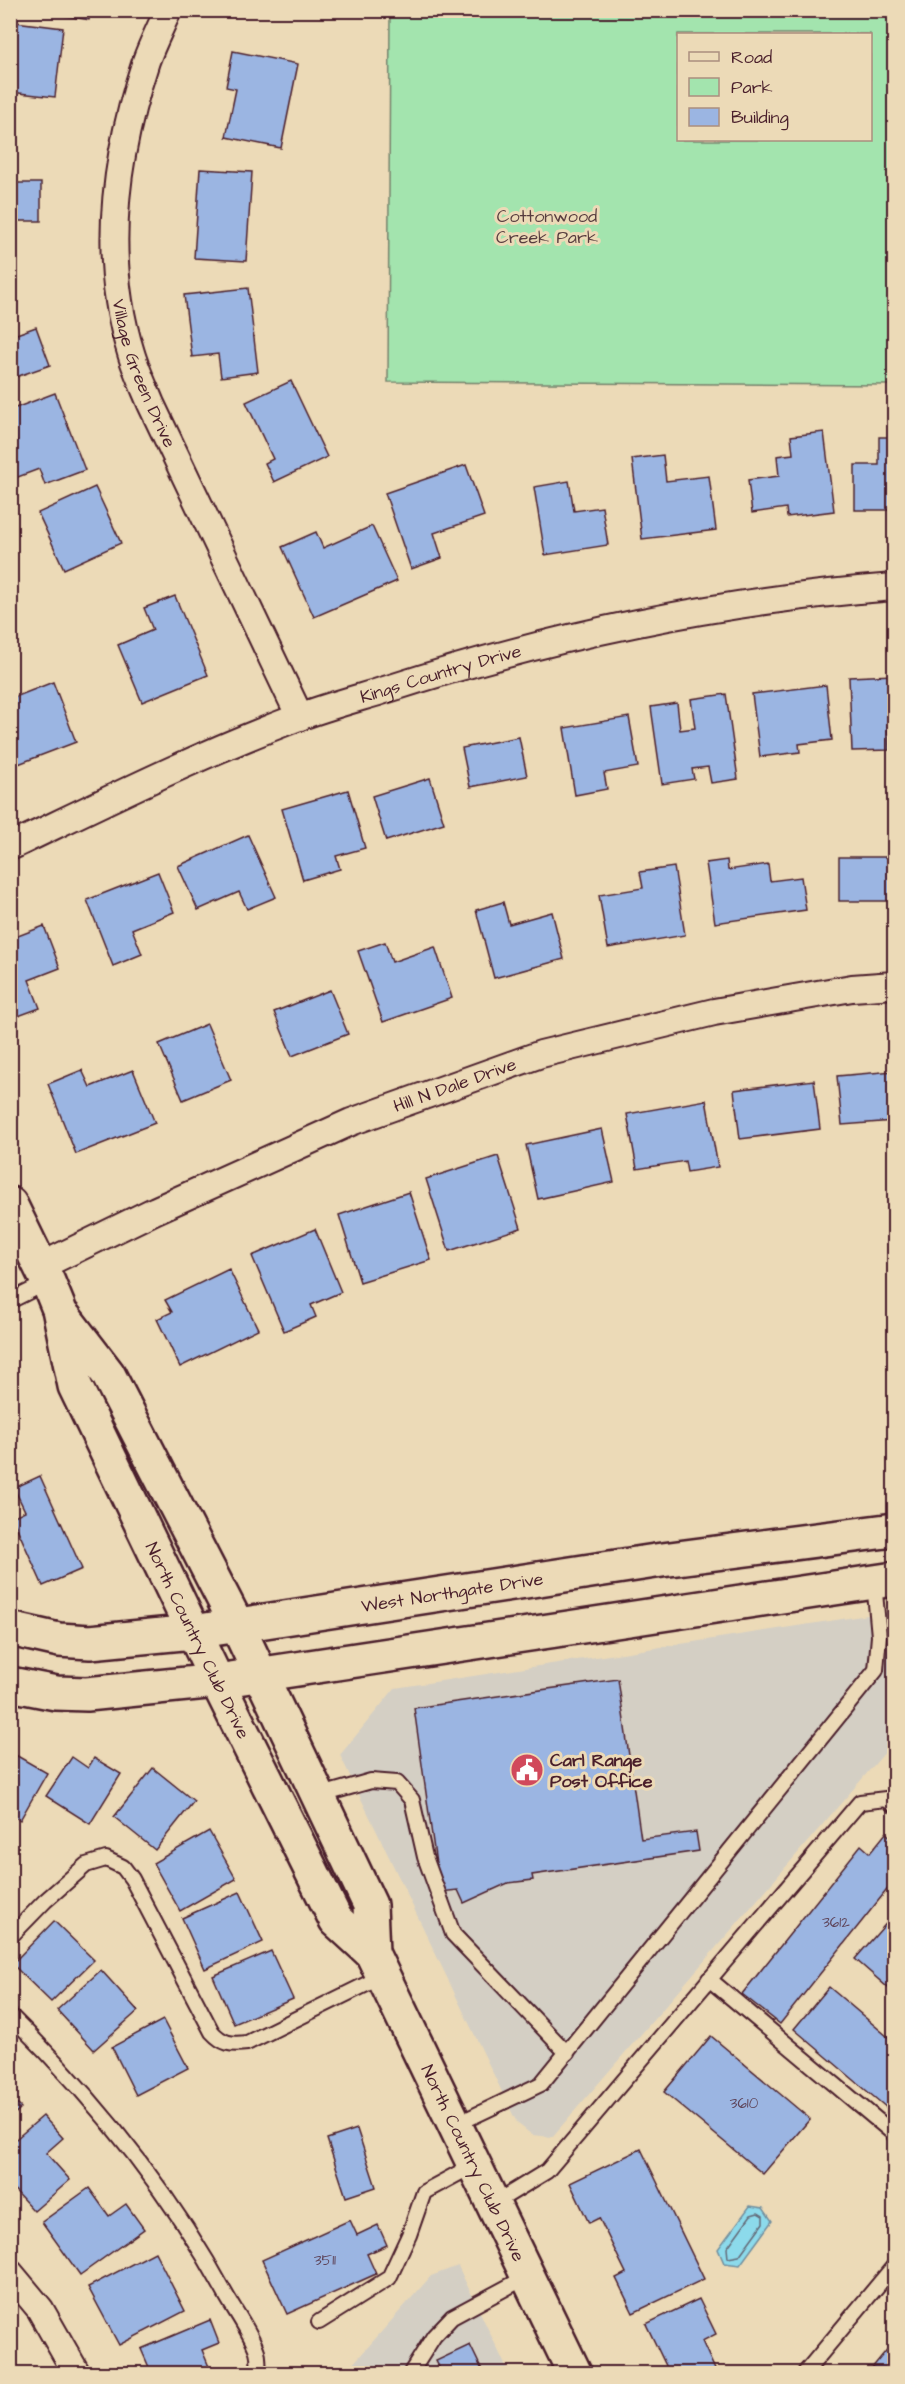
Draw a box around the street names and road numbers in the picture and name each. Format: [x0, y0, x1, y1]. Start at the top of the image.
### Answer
street label: Village Green Drive [106, 297, 182, 452]
street label: Kings Country Drive [357, 639, 524, 710]
street label: Hill N Dale Drive [390, 1052, 520, 1119]
street label: North Country Club Drive [139, 1538, 256, 1743]
street label: West Northgate Drive [359, 1566, 545, 1619]
street label: North Country Club Drive [415, 2061, 531, 2266]

